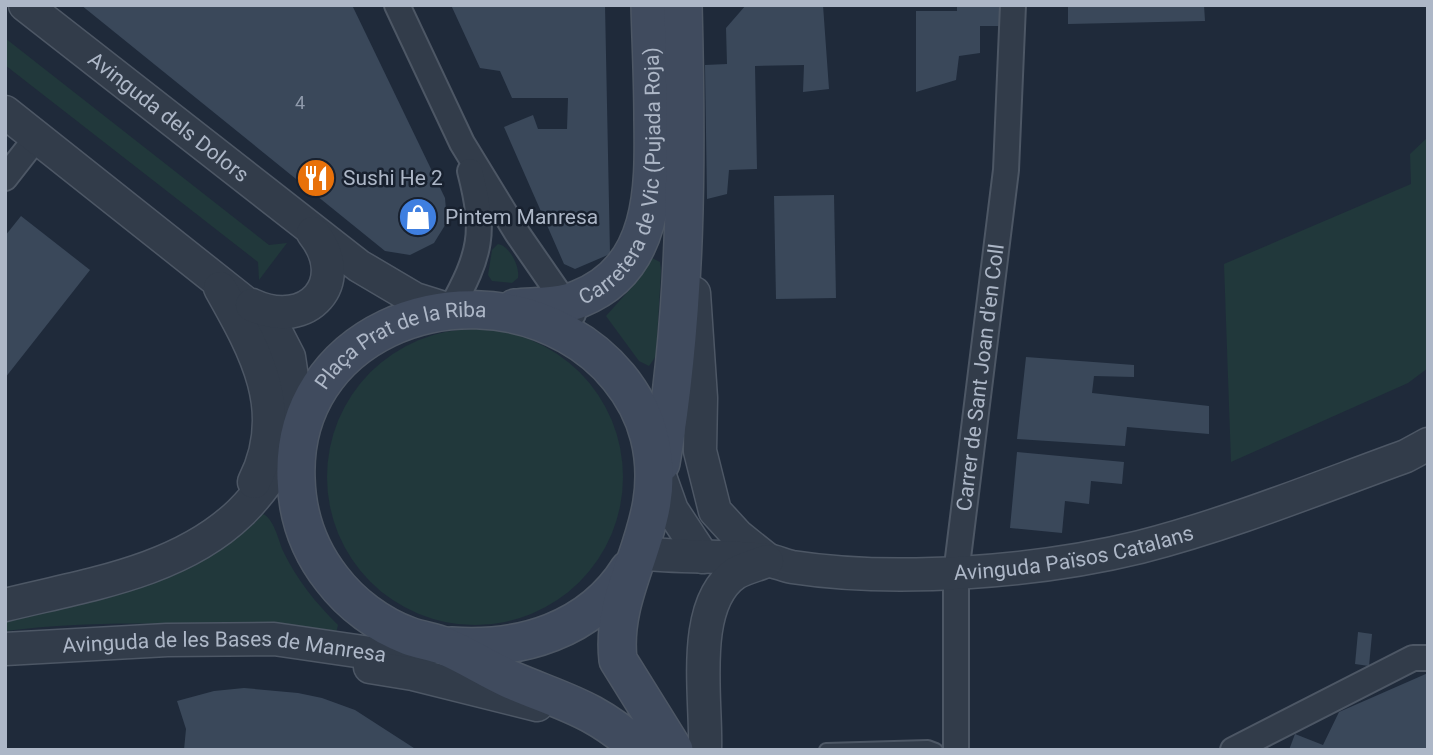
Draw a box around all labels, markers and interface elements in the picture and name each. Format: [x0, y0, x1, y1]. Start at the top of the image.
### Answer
street label: Avinguda dels Dolors [83, 47, 253, 187]
street label: Carretera de Vic (Pujada Roja) [575, 47, 665, 310]
house number: 4 [295, 92, 305, 113]
restaurant icon: Sushi He 2 [295, 157, 337, 199]
place label: Sushi He 2 [343, 166, 443, 190]
shop icon: Pintem Manresa [397, 196, 439, 238]
place label: Pintem Manresa [445, 205, 598, 229]
street label: Carrer de Sant Joan d'en Coll [952, 243, 1009, 512]
street label: Plaça Prat de la Riba [310, 298, 487, 394]
street label: Avinguda Països Catalans [953, 521, 1196, 585]
street label: Avinguda de les Bases de Manresa [62, 627, 388, 667]

